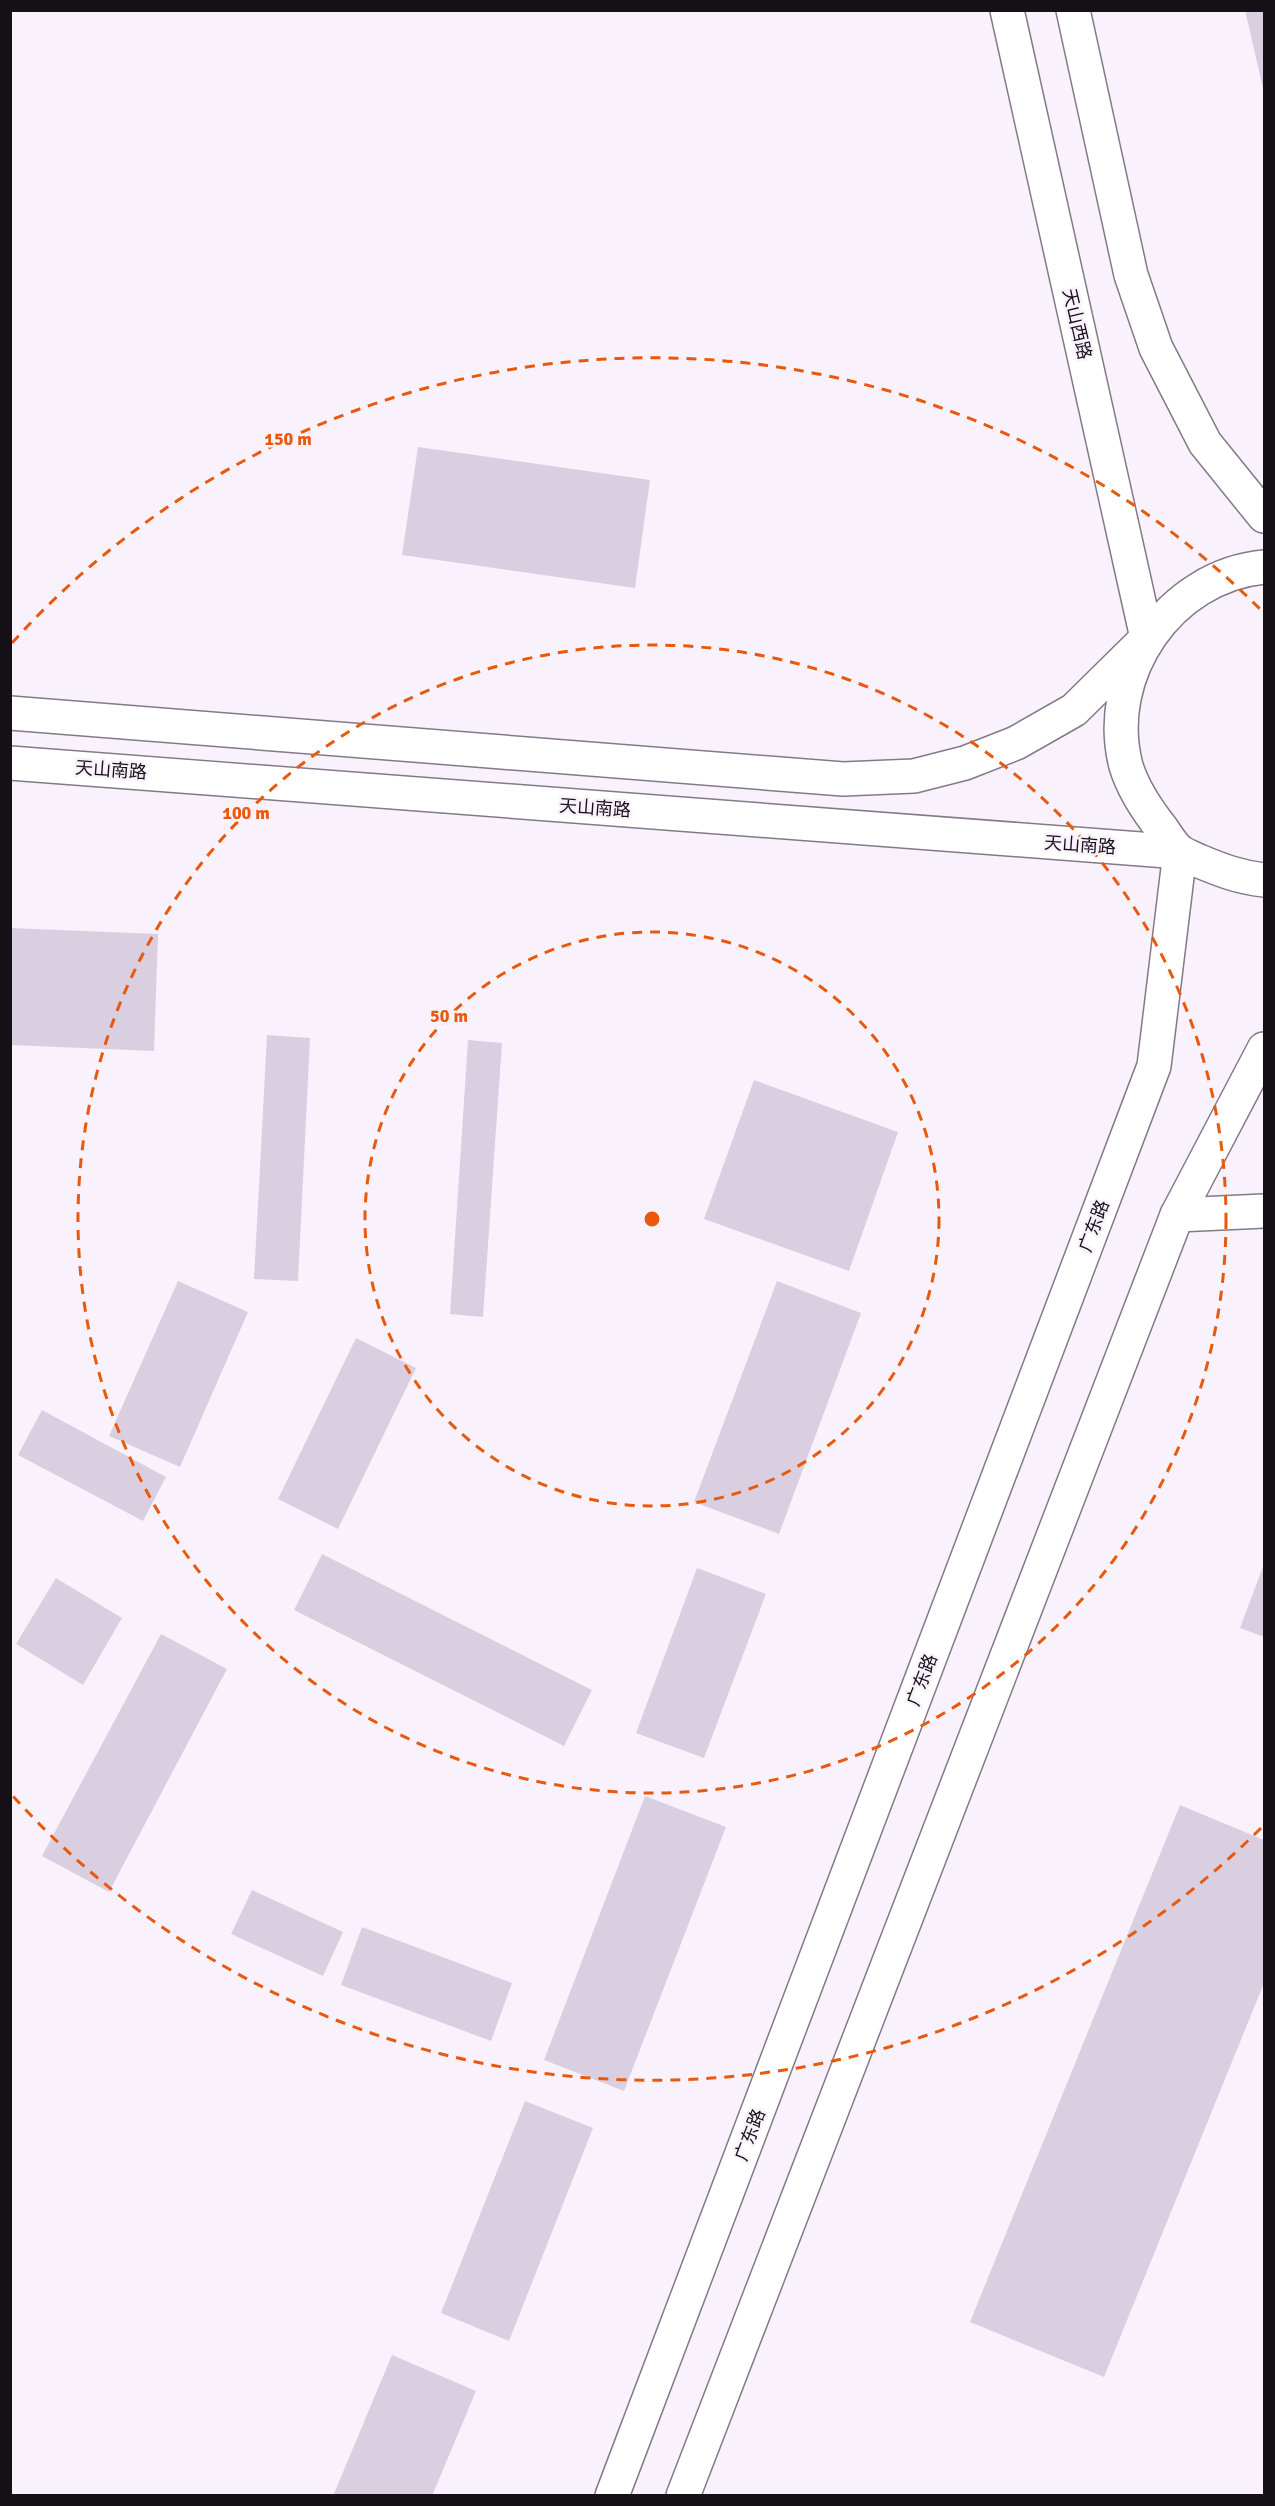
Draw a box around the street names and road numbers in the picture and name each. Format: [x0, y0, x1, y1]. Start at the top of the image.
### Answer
street label: 天山西路 [1058, 286, 1096, 362]
street label: 天山南路 [74, 757, 148, 783]
street label: 天山南路 [558, 795, 632, 821]
street label: 天山南路 [1043, 832, 1117, 858]
street label: 广东路 [1074, 1197, 1114, 1255]
street label: 广东路 [902, 1651, 942, 1709]
street label: 广东路 [730, 2106, 770, 2164]

